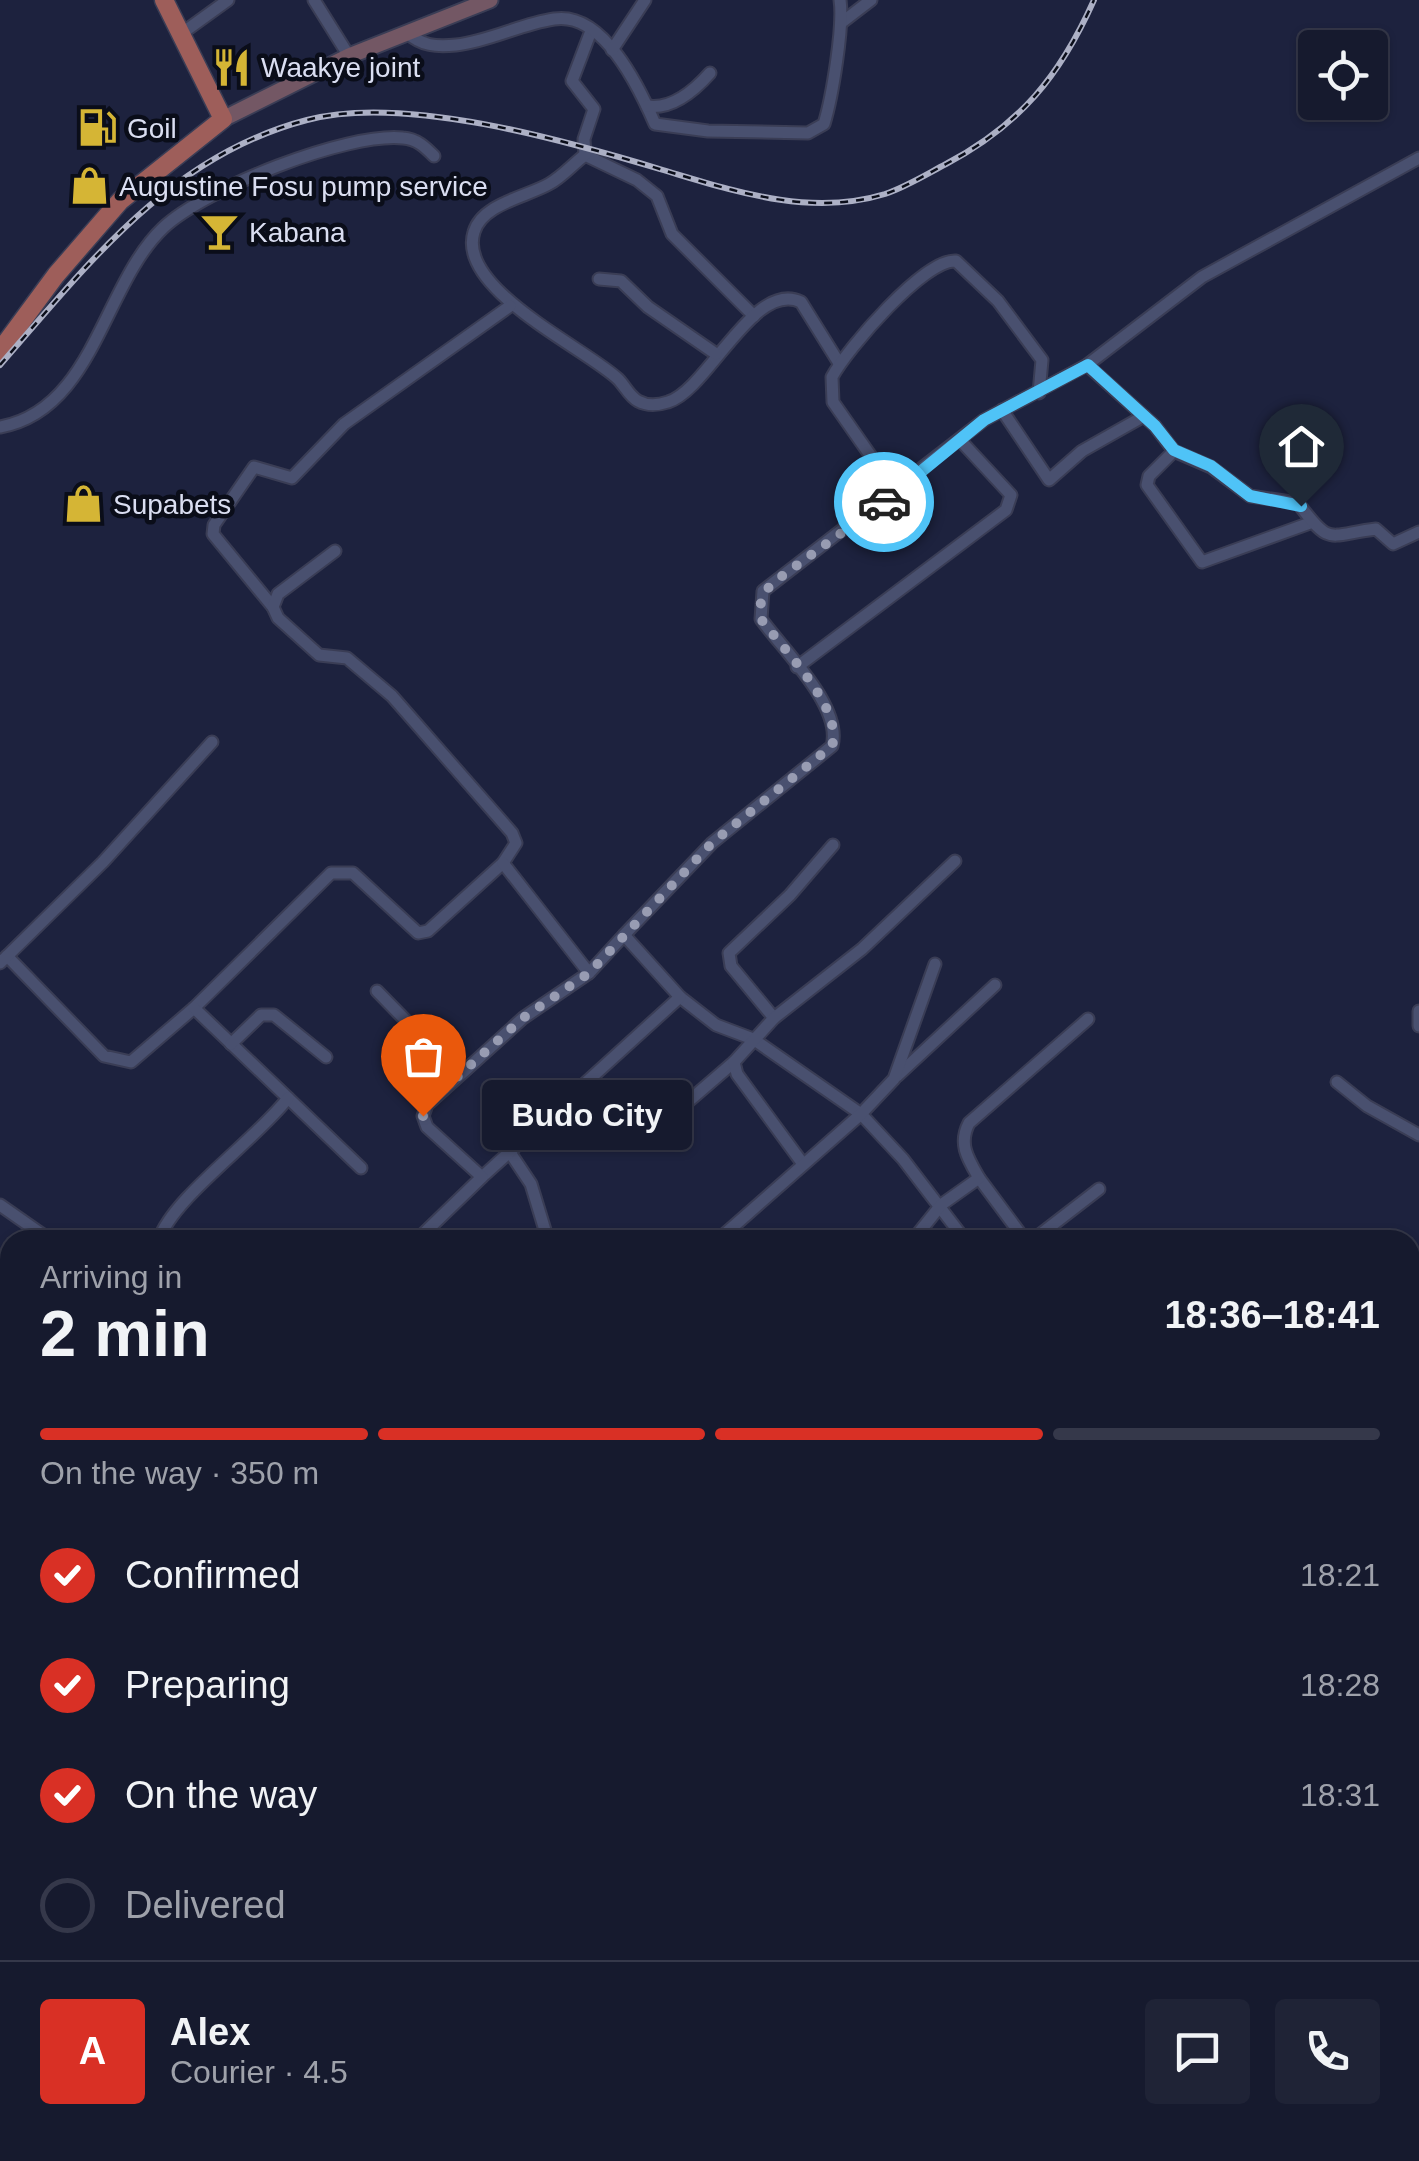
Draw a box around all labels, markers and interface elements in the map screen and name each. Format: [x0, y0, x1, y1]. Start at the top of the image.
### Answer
map controls [1298, 30, 1388, 120]
button: locate [1298, 30, 1388, 120]
restaurant icon: Waakye joint [210, 46, 252, 88]
place label: Waakye joint [261, 52, 420, 83]
fuel station icon: Goil [76, 107, 118, 149]
place label: Goil [127, 113, 177, 144]
shop icon: Augustine Fosu pump service [68, 165, 110, 207]
place label: Augustine Fosu pump service [119, 171, 488, 202]
bar icon: Kabana [198, 211, 240, 253]
place label: Kabana [249, 217, 346, 248]
pin [1259, 404, 1344, 507]
icon: home [1274, 419, 1329, 474]
courier [834, 452, 934, 552]
icon: car [857, 475, 912, 530]
shop icon: Supabets [62, 483, 104, 525]
place label: Supabets [113, 489, 231, 520]
pin [381, 1014, 466, 1117]
icon: bag [396, 1029, 451, 1084]
callout: Budo City [483, 1081, 693, 1151]
text: Budo City [511, 1097, 663, 1133]
text: Arriving in [40, 1259, 182, 1295]
text: 18:36–18:41 [1164, 1294, 1380, 1336]
text: 2 min [40, 1297, 210, 1370]
text: On the way · 350 m [40, 1455, 319, 1491]
icon: check [40, 1548, 95, 1603]
text: Confirmed [125, 1554, 300, 1596]
text: 18:21 [1300, 1557, 1380, 1593]
icon: check [40, 1658, 95, 1713]
text: Preparing [125, 1664, 290, 1706]
text: 18:28 [1300, 1667, 1380, 1703]
icon: check [40, 1768, 95, 1823]
text: On the way [125, 1774, 317, 1816]
text: 18:31 [1300, 1777, 1380, 1813]
text: Delivered [125, 1884, 286, 1926]
button: chat [1145, 1999, 1250, 2104]
button: phone [1275, 1999, 1380, 2104]
text: Alex [170, 2011, 250, 2053]
text: A [79, 2030, 106, 2072]
text: Courier · 4.5 [170, 2054, 348, 2090]

